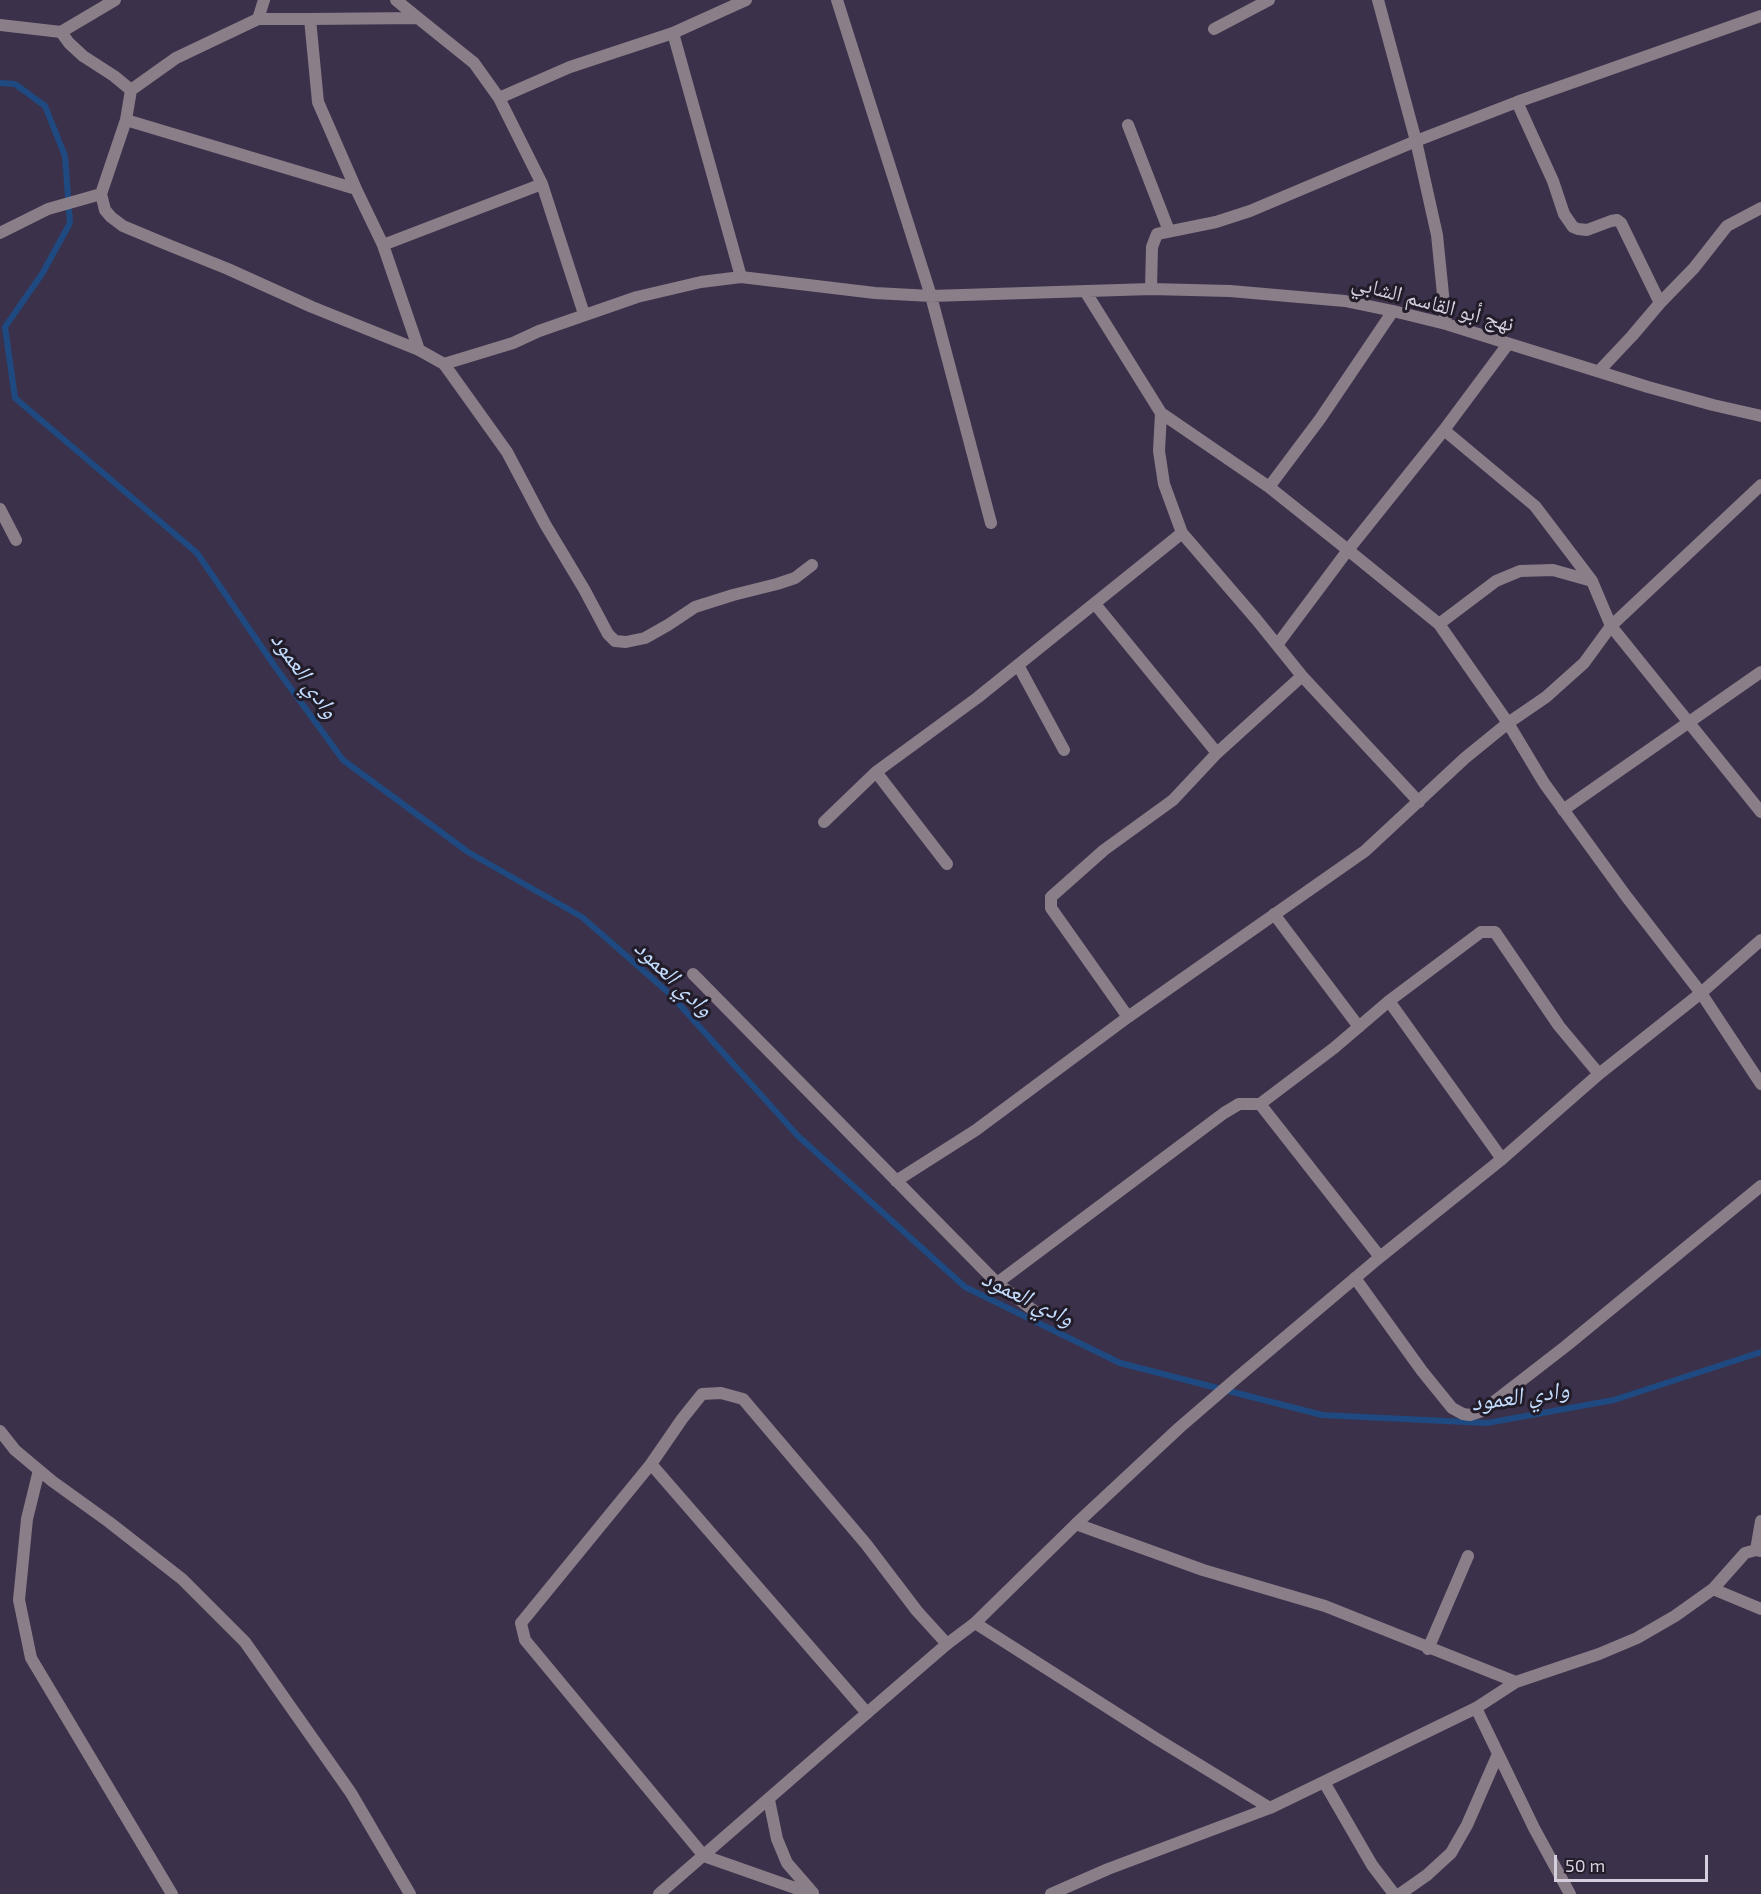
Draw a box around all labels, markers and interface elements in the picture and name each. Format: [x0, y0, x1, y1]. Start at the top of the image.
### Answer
street label: نهج أبو القاسم الشابي [1349, 269, 1517, 337]
water label: وادي العمود [265, 626, 345, 724]
water label: وادي العمود [628, 933, 720, 1023]
water label: وادي العمود [977, 1263, 1079, 1333]
water label: وادي العمود [1469, 1375, 1571, 1417]
scale bar [1557, 1843, 1712, 1881]
text: 50 m [1565, 1854, 1605, 1876]

